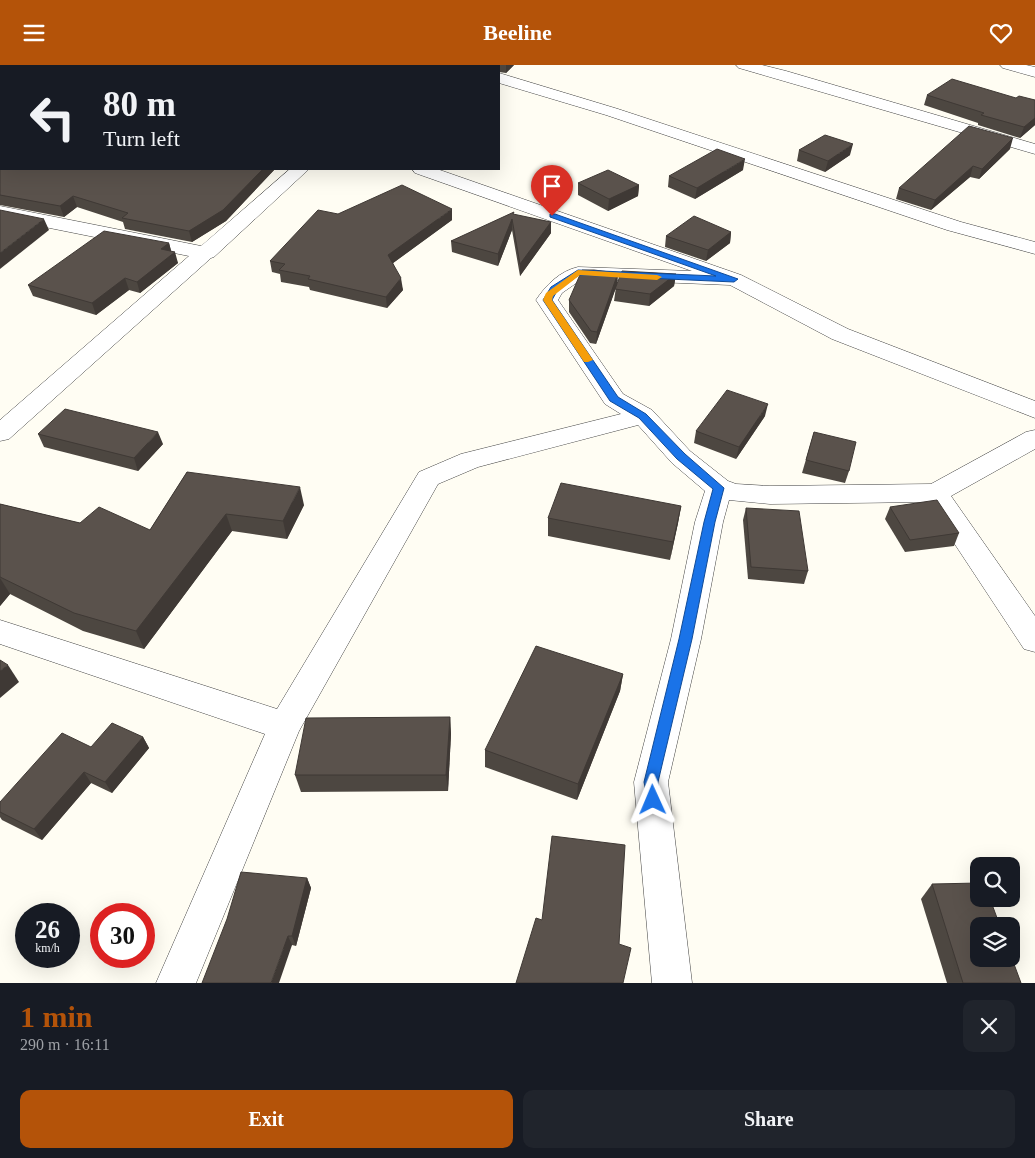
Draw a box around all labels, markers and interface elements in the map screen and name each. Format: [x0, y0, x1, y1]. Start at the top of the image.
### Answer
icon: menu [20, 19, 48, 47]
icon: heart [987, 19, 1015, 47]
text: Beeline [483, 20, 552, 45]
icon: left [20, 85, 85, 150]
text: 80 m [103, 85, 176, 124]
text: Turn left [103, 126, 180, 151]
pin [531, 165, 573, 216]
icon: arrive [538, 172, 566, 200]
position arrow [626, 773, 678, 825]
map controls [970, 857, 1020, 967]
button: search [970, 857, 1020, 907]
speed limit sign: 30 [90, 903, 155, 968]
text: 26 [35, 916, 60, 943]
button: layers [970, 917, 1020, 967]
text: km/h [35, 941, 60, 955]
text: 1 min [20, 1000, 93, 1033]
button: close [963, 1000, 1015, 1052]
text: 290 m · 16:11 [20, 1036, 110, 1053]
button: Exit [20, 1090, 513, 1148]
button: Share [523, 1090, 1015, 1148]

